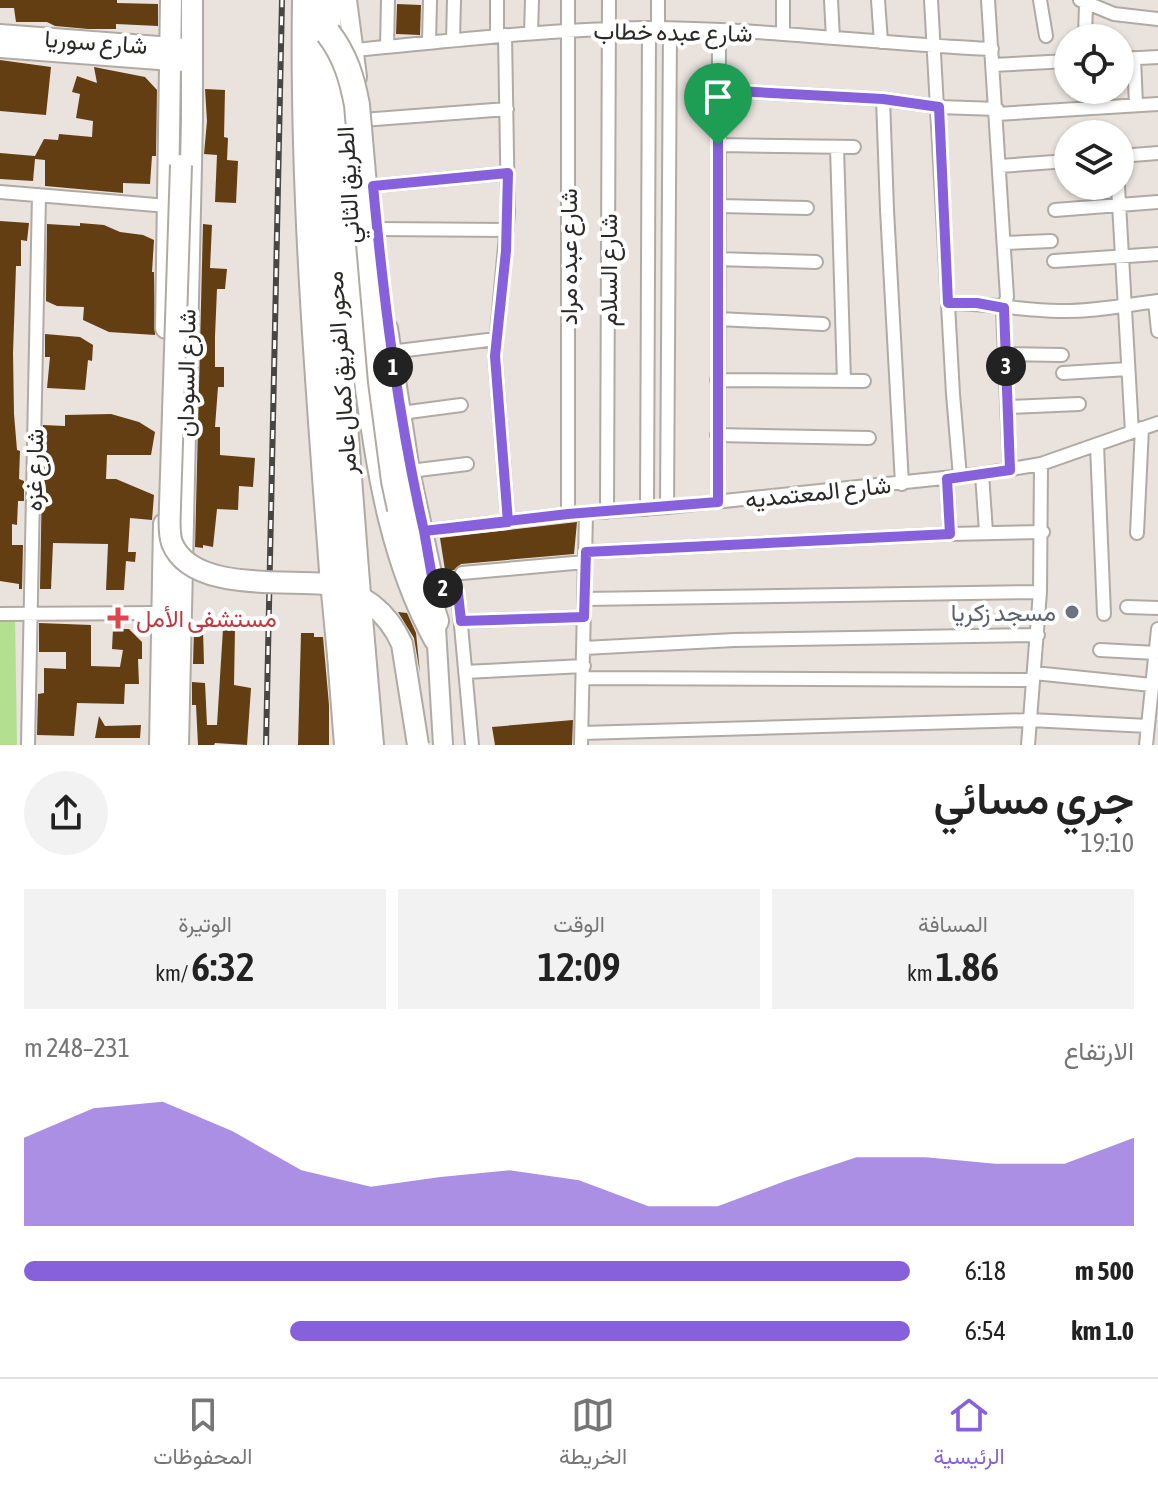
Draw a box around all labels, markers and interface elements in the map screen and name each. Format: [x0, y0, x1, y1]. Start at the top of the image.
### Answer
street label: شارع عبده خطاب [593, 17, 753, 50]
map controls [1054, 24, 1134, 200]
button: locate [1054, 24, 1134, 104]
street label: شارع سوريا [43, 25, 148, 62]
pin [684, 63, 752, 145]
icon: arrive [696, 75, 740, 119]
button: layers [1054, 120, 1134, 200]
street label: الطريق الثاني [331, 125, 371, 244]
street label: شارع عبده مراد [555, 188, 585, 326]
street label: شارع السلام [595, 213, 625, 327]
street label: محور الفريق كمال عامر [320, 270, 364, 477]
street label: شارع السودان [171, 309, 204, 437]
pin: 3 [986, 346, 1026, 386]
pin: 1 [373, 347, 413, 387]
text: 3 [1001, 353, 1011, 379]
text: 1 [388, 354, 398, 380]
street label: شارع غزه [20, 428, 51, 512]
street label: شارع المعتمديه [744, 471, 893, 516]
pin: 2 [423, 568, 463, 608]
text: 2 [438, 575, 448, 601]
place label: مسجد زكريا [951, 599, 1056, 628]
marker: مسجد زكريا [1063, 603, 1081, 621]
place label: مستشفى الأمل [136, 605, 277, 633]
marker: مستشفى الأمل [107, 607, 129, 629]
button: share [24, 771, 108, 855]
text: جري مسائي [934, 773, 1134, 823]
text: 19:10 [1080, 828, 1134, 858]
text: الوتيرة [178, 911, 232, 937]
text: الوقت [553, 911, 605, 937]
text: المسافة [918, 911, 988, 937]
text: 6:32 [191, 944, 255, 989]
text: 12:09 [537, 944, 621, 989]
text: 1.86 [936, 944, 999, 989]
text: /km [155, 960, 191, 986]
text: km [907, 960, 936, 986]
text: 231–248 m [24, 1033, 130, 1063]
text: الارتفاع [1063, 1036, 1134, 1066]
text: 6:18 [965, 1256, 1006, 1286]
text: 500 m [1075, 1256, 1134, 1286]
text: 6:54 [965, 1316, 1006, 1346]
text: 1.0 km [1071, 1316, 1134, 1346]
tab: المحفوظات [153, 1393, 252, 1476]
tab: الخريطة [559, 1393, 627, 1476]
tab: الرئيسية [934, 1393, 1005, 1476]

